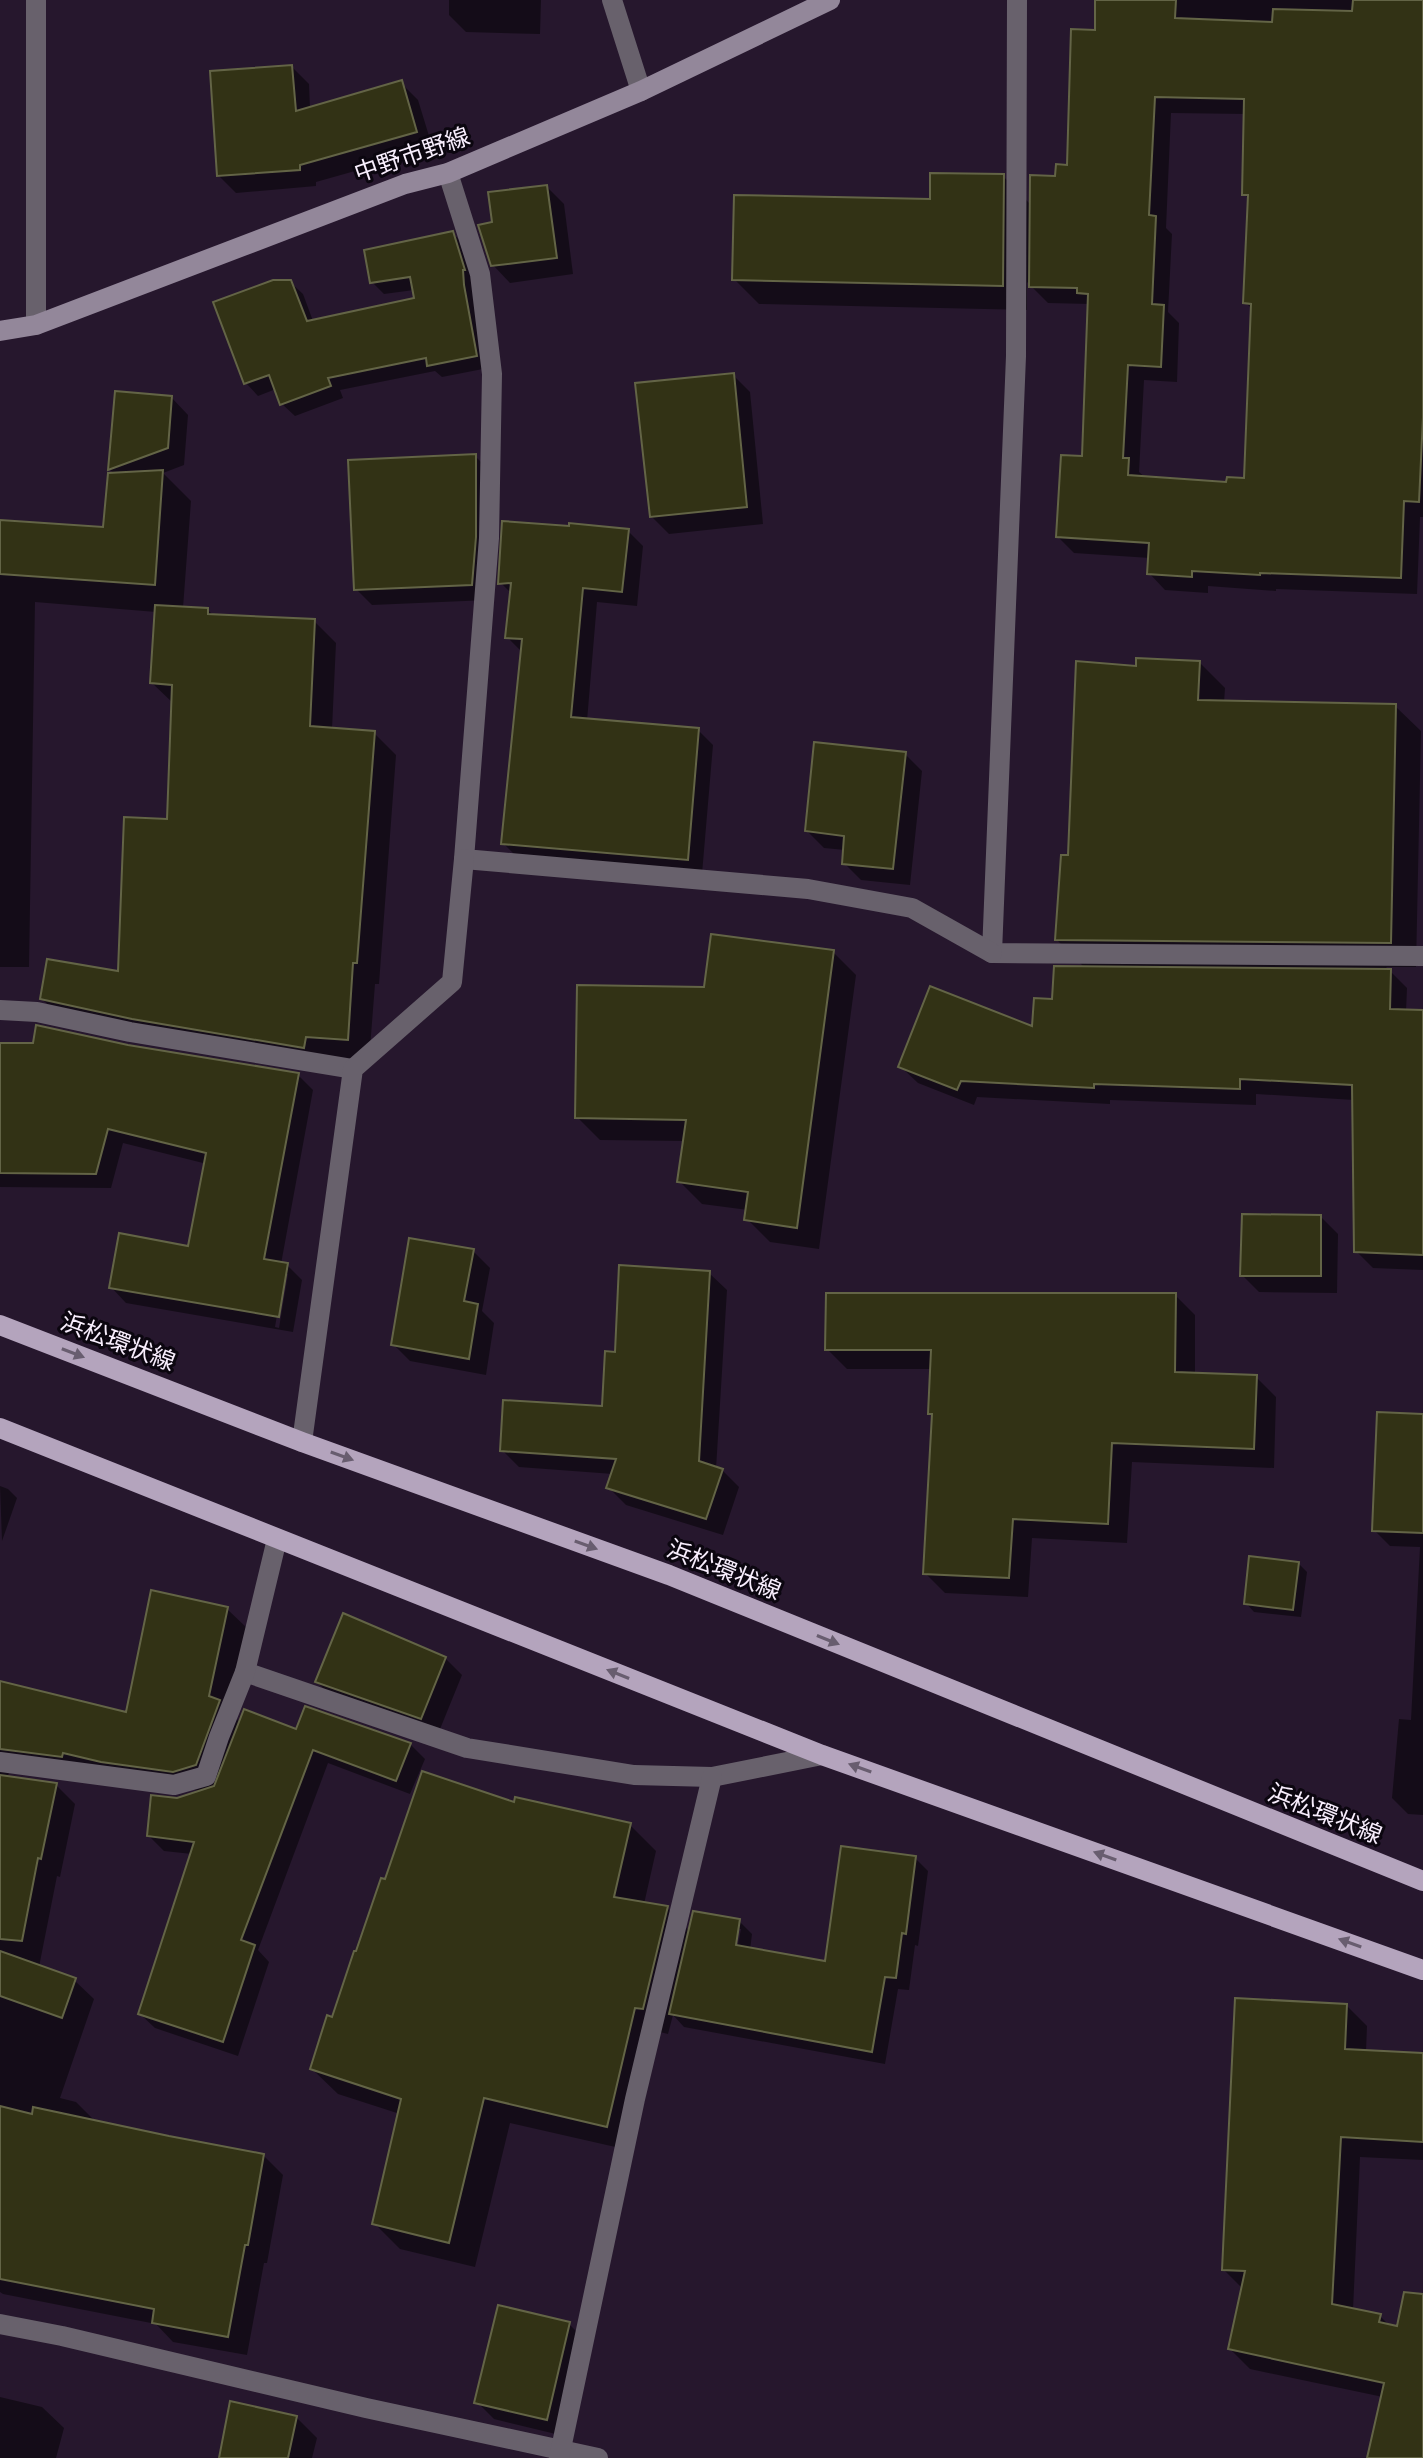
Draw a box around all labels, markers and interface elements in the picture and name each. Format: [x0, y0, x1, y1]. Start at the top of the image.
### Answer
street label: 中野市野線 [351, 122, 473, 188]
street label: 浜松環状線 [57, 1307, 179, 1377]
one-way arrow [61, 1347, 85, 1360]
one-way arrow [330, 1450, 354, 1463]
street label: 浜松環状線 [663, 1535, 785, 1605]
one-way arrow [574, 1539, 598, 1552]
one-way arrow [816, 1634, 840, 1647]
one-way arrow [606, 1667, 630, 1680]
one-way arrow [848, 1762, 872, 1774]
street label: 浜松環状線 [1264, 1779, 1386, 1849]
one-way arrow [1092, 1849, 1116, 1862]
one-way arrow [1337, 1937, 1361, 1949]

